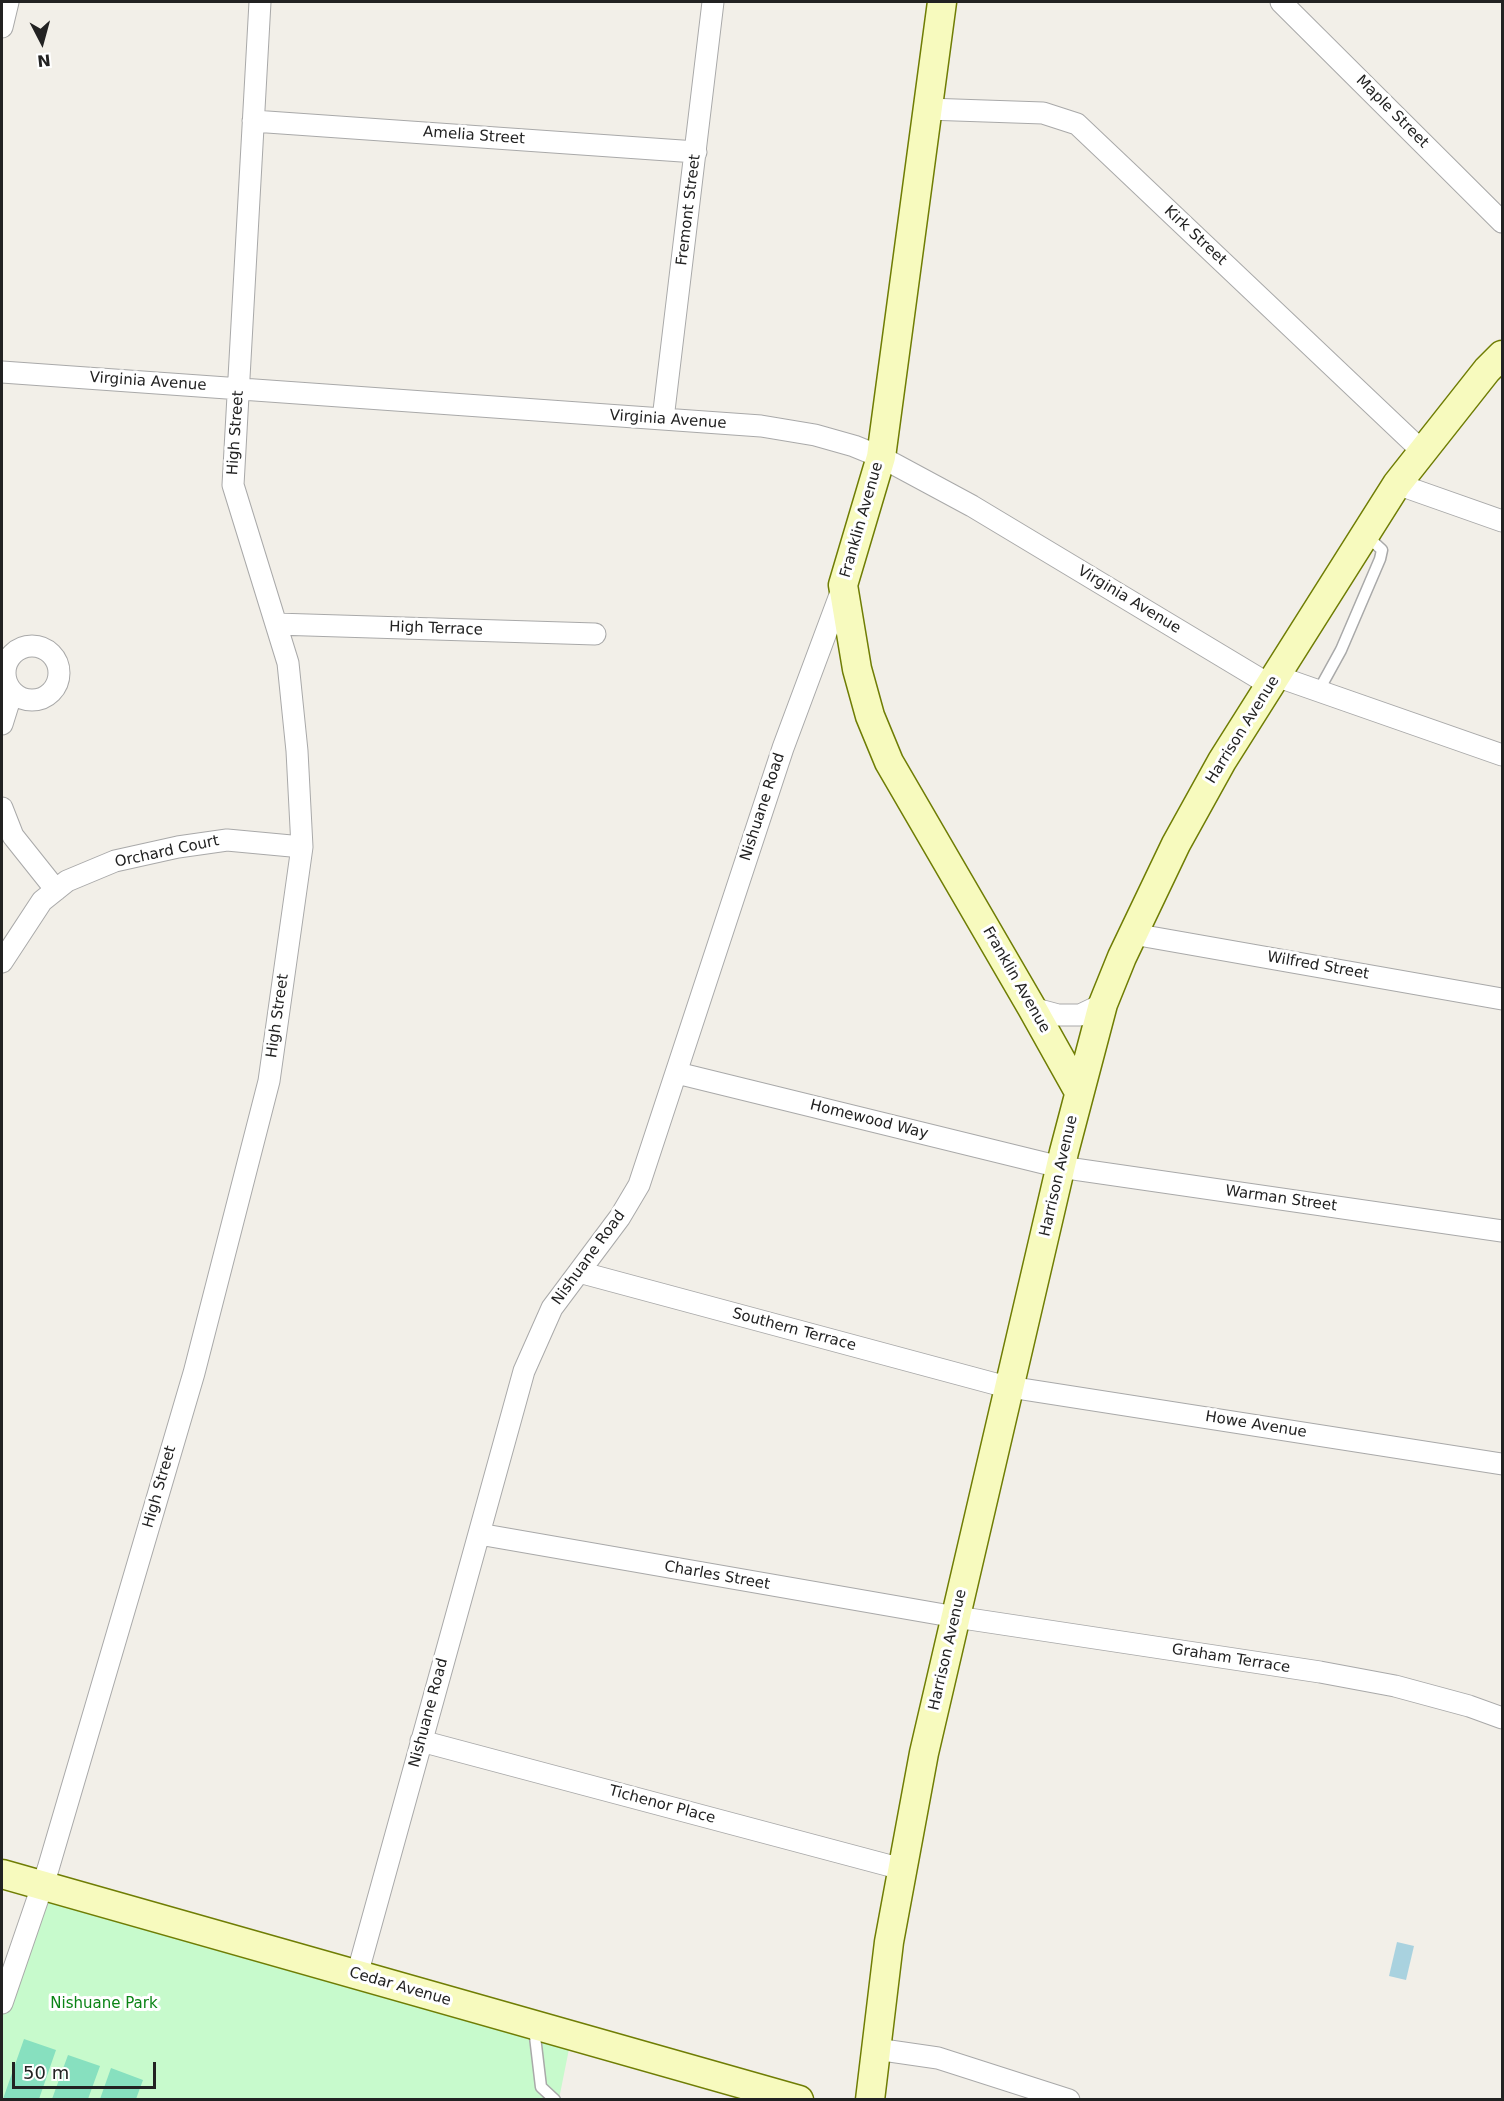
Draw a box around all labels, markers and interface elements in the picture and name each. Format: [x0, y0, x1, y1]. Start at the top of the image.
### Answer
north arrow [12, 12, 72, 72]
text: N [36, 50, 52, 71]
street label: Maple Street [1352, 72, 1432, 152]
street label: Amelia Street [423, 123, 525, 149]
street label: Fremont Street [673, 153, 705, 267]
street label: Kirk Street [1160, 202, 1230, 270]
street label: Virginia Avenue [89, 369, 207, 395]
street label: High Street [224, 390, 248, 476]
street label: Virginia Avenue [609, 407, 727, 433]
street label: Franklin Avenue [837, 460, 887, 580]
street label: Virginia Avenue [1074, 562, 1184, 638]
street label: High Terrace [389, 618, 483, 640]
street label: Harrison Avenue [1203, 673, 1283, 787]
street label: Nishuane Road [737, 751, 789, 863]
street label: Orchard Court [113, 832, 221, 872]
street label: Franklin Avenue [978, 924, 1054, 1036]
street label: Wilfred Street [1266, 948, 1370, 984]
street label: High Street [263, 973, 293, 1059]
street label: Homewood Way [808, 1097, 930, 1143]
street label: Harrison Avenue [1036, 1114, 1082, 1238]
street label: Warman Street [1224, 1182, 1338, 1216]
street label: Nishuane Road [549, 1207, 629, 1309]
street label: Southern Terrace [730, 1305, 858, 1355]
street label: Howe Avenue [1204, 1408, 1308, 1442]
street label: High Street [140, 1444, 180, 1530]
street label: Charles Street [663, 1558, 771, 1594]
street label: Harrison Avenue [925, 1588, 971, 1712]
street label: Graham Terrace [1171, 1641, 1291, 1677]
street label: Nishuane Road [406, 1656, 452, 1770]
street label: Tichenor Place [607, 1782, 717, 1828]
street label: Cedar Avenue [347, 1964, 453, 2010]
park label: Nishuane Park [50, 1995, 158, 2013]
scale bar [15, 2050, 159, 2088]
text: 50 m [23, 2062, 69, 2083]

